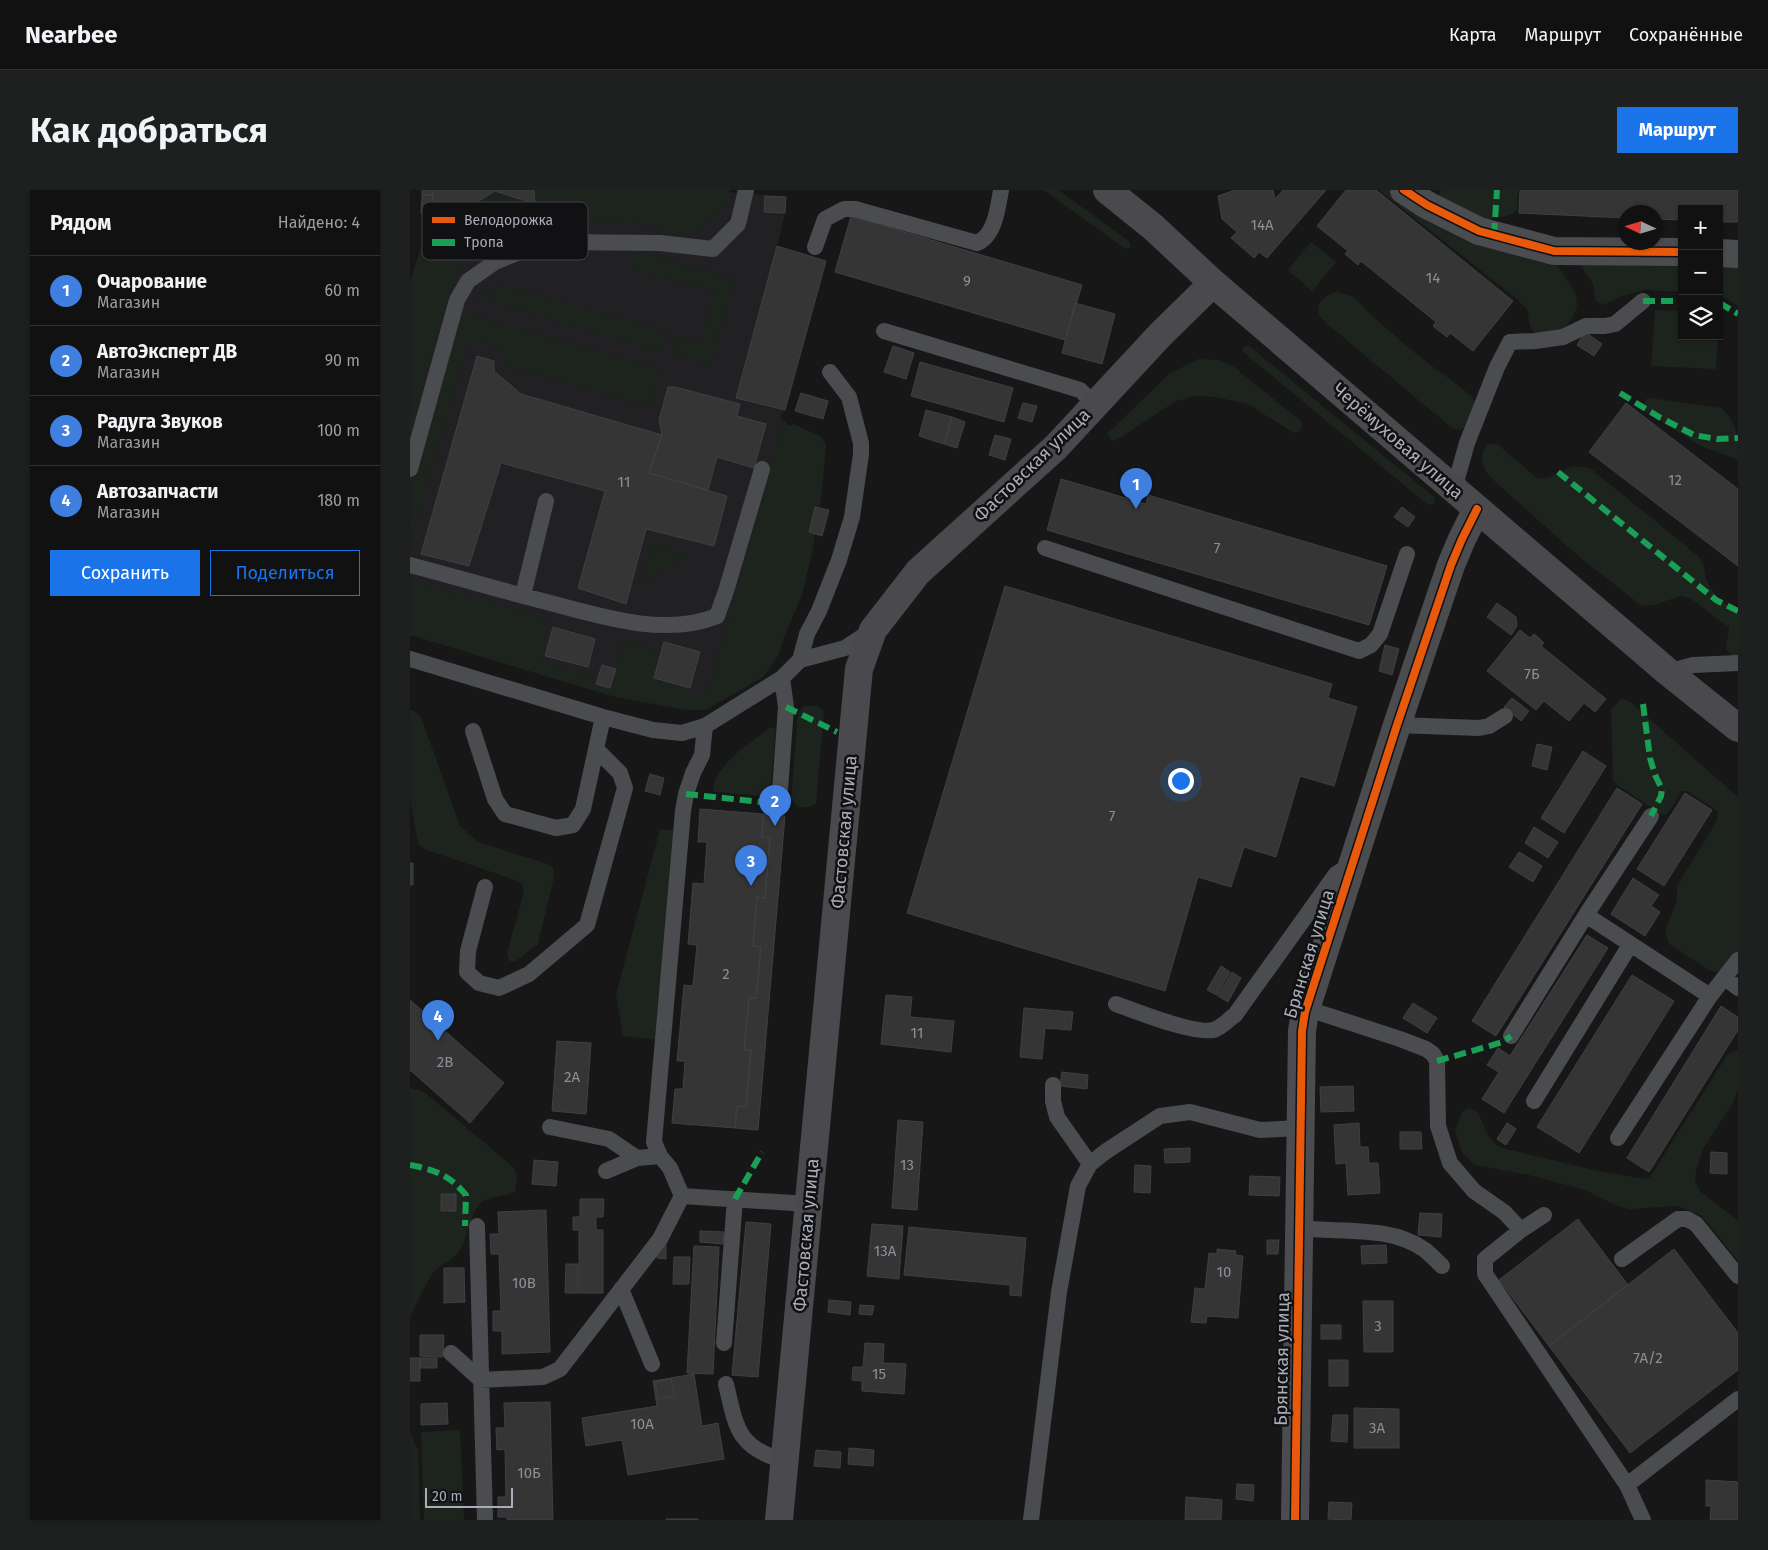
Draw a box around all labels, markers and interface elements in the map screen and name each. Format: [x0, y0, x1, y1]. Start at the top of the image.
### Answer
text: Nearbee [25, 21, 118, 49]
text: Карта [1449, 24, 1497, 46]
text: Маршрут [1525, 24, 1601, 46]
text: Сохранённые [1629, 24, 1743, 46]
button: Маршрут [1617, 107, 1738, 153]
text: Как добраться [30, 109, 268, 151]
legend [422, 202, 588, 260]
north arrow [1618, 205, 1663, 250]
map controls [1678, 205, 1723, 340]
button: + [1678, 205, 1723, 250]
text: Рядом [50, 210, 111, 236]
text: Велодорожка [464, 212, 553, 229]
text: Найдено: 4 [278, 213, 360, 232]
house number: 14А [1250, 216, 1274, 234]
text: Тропа [464, 234, 504, 251]
button: − [1678, 250, 1723, 295]
house number: 14 [1426, 269, 1440, 287]
text: Очарование [97, 270, 207, 293]
house number: 9 [963, 272, 971, 290]
text: 1 [62, 281, 70, 300]
text: 60 m [325, 281, 360, 300]
text: Магазин [97, 293, 160, 312]
button: layers [1678, 295, 1723, 340]
text: АвтоЭксперт ДВ [97, 340, 237, 363]
text: 2 [62, 351, 70, 370]
text: 90 m [325, 351, 360, 370]
text: Магазин [97, 363, 160, 382]
street label: Черёмуховая улица [1328, 378, 1468, 504]
street label: Фастовская улица [969, 404, 1095, 526]
text: Радуга Звуков [97, 410, 223, 433]
text: 3 [62, 421, 70, 440]
text: 100 m [317, 421, 360, 440]
text: Магазин [97, 433, 160, 452]
pin: 1 [1120, 468, 1152, 509]
house number: 12 [1668, 471, 1682, 489]
house number: 11 [618, 473, 630, 491]
text: Автозапчасти [97, 480, 218, 503]
text: 4 [61, 491, 71, 510]
text: 180 m [317, 491, 360, 510]
text: Магазин [97, 503, 160, 522]
house number: 7 [1214, 539, 1221, 557]
button: Сохранить [50, 550, 200, 596]
button: Поделиться [210, 550, 360, 596]
house number: 7Б [1524, 665, 1540, 683]
street label: Фастовская улица [826, 755, 862, 909]
your location [1168, 768, 1194, 794]
pin: 2 [759, 785, 791, 826]
house number: 7 [1109, 807, 1116, 825]
pin: 3 [735, 845, 767, 886]
street label: Брянская улица [1279, 887, 1339, 1021]
house number: 2 [722, 965, 730, 983]
pin: 4 [422, 1000, 454, 1041]
house number: 11 [911, 1024, 923, 1042]
house number: 2В [437, 1053, 453, 1071]
house number: 2А [564, 1068, 580, 1086]
house number: 13 [900, 1156, 914, 1174]
street label: Фастовская улица [788, 1158, 824, 1312]
house number: 13А [874, 1242, 897, 1260]
house number: 10 [1217, 1263, 1231, 1281]
house number: 10В [512, 1274, 536, 1292]
street label: Брянская улица [1270, 1292, 1294, 1426]
house number: 3 [1374, 1317, 1382, 1335]
house number: 7А/2 [1633, 1349, 1663, 1367]
house number: 15 [872, 1365, 886, 1383]
house number: 10А [630, 1415, 654, 1433]
house number: 3А [1369, 1419, 1385, 1437]
house number: 10Б [517, 1464, 541, 1482]
scale bar [425, 1485, 512, 1508]
text: 20 m [432, 1488, 462, 1505]

